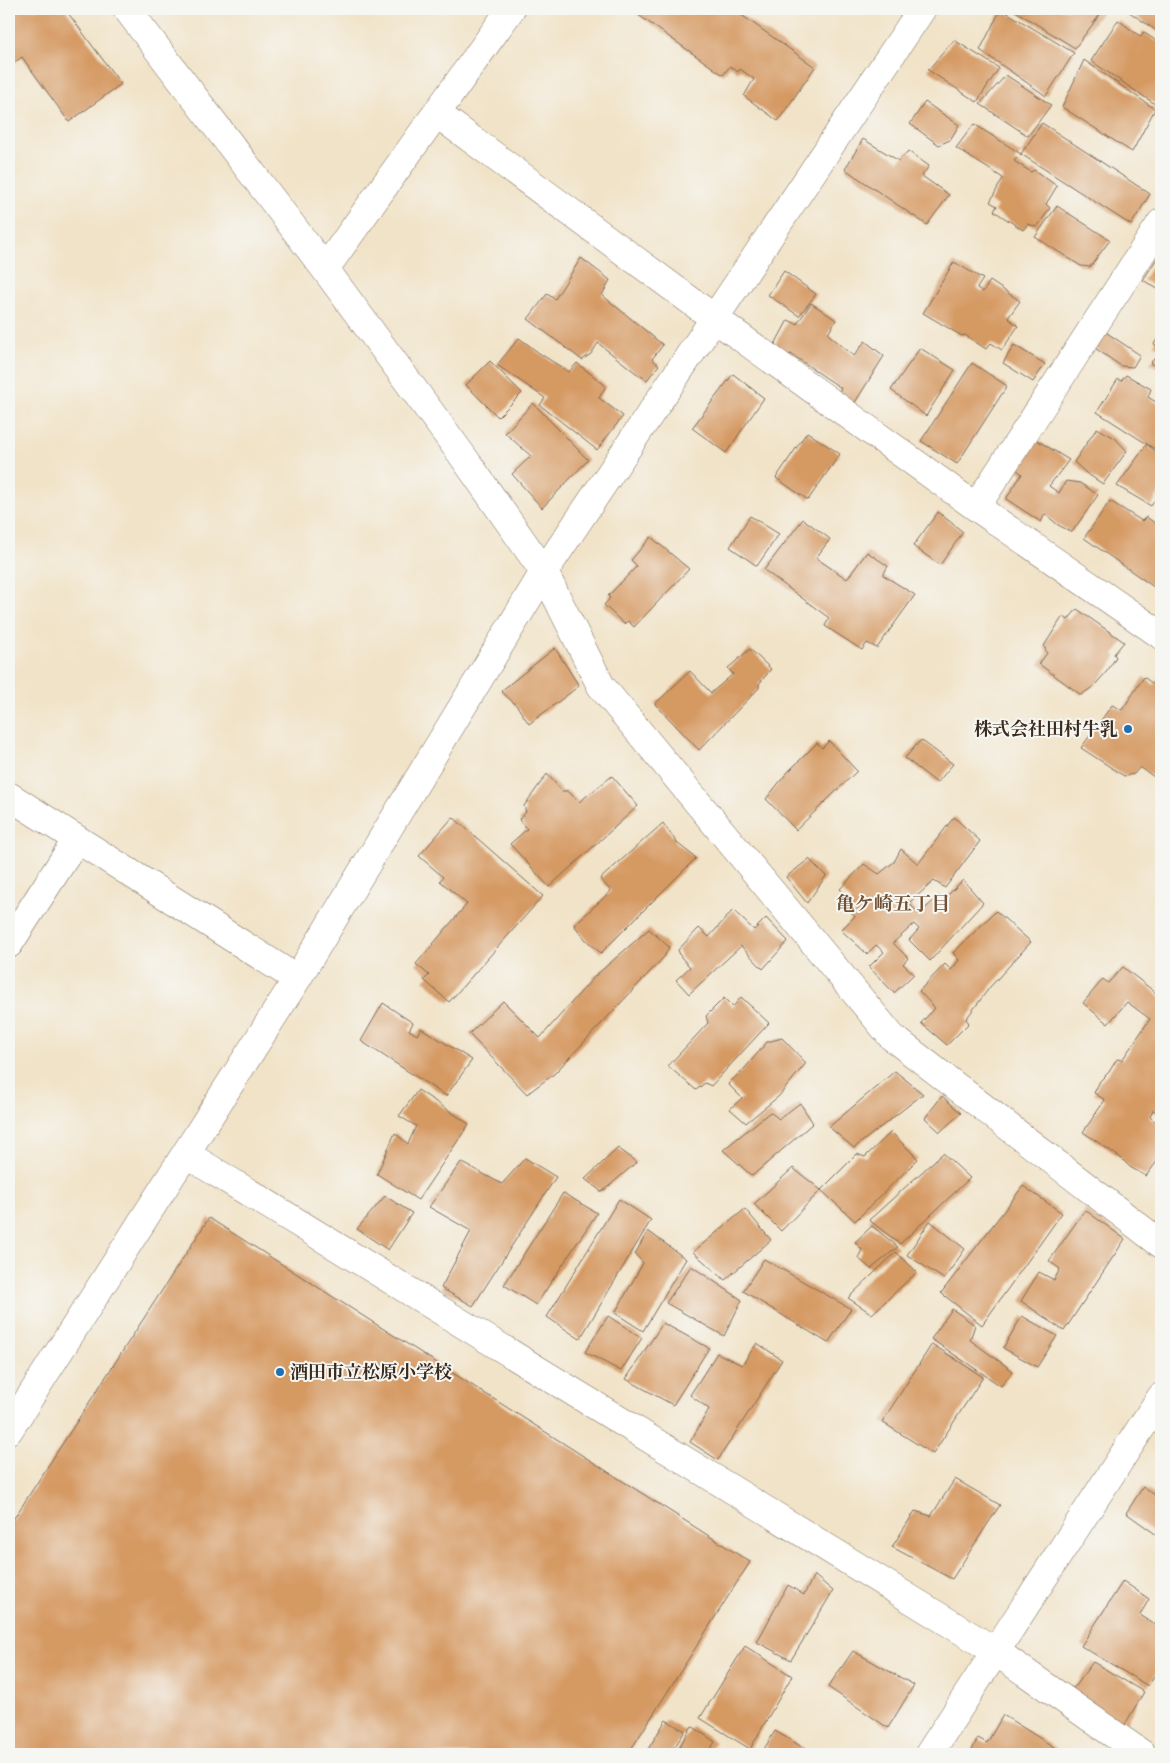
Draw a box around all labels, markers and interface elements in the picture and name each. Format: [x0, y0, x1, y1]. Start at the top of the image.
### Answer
place label: 株式会社田村牛乳 [974, 717, 1118, 740]
marker: 株式会社田村牛乳 [1122, 723, 1134, 735]
district label: 亀ケ崎五丁目 [836, 891, 950, 916]
place label: 酒田市立松原小学校 [290, 1360, 452, 1383]
marker: 酒田市立松原小学校 [274, 1366, 286, 1378]

